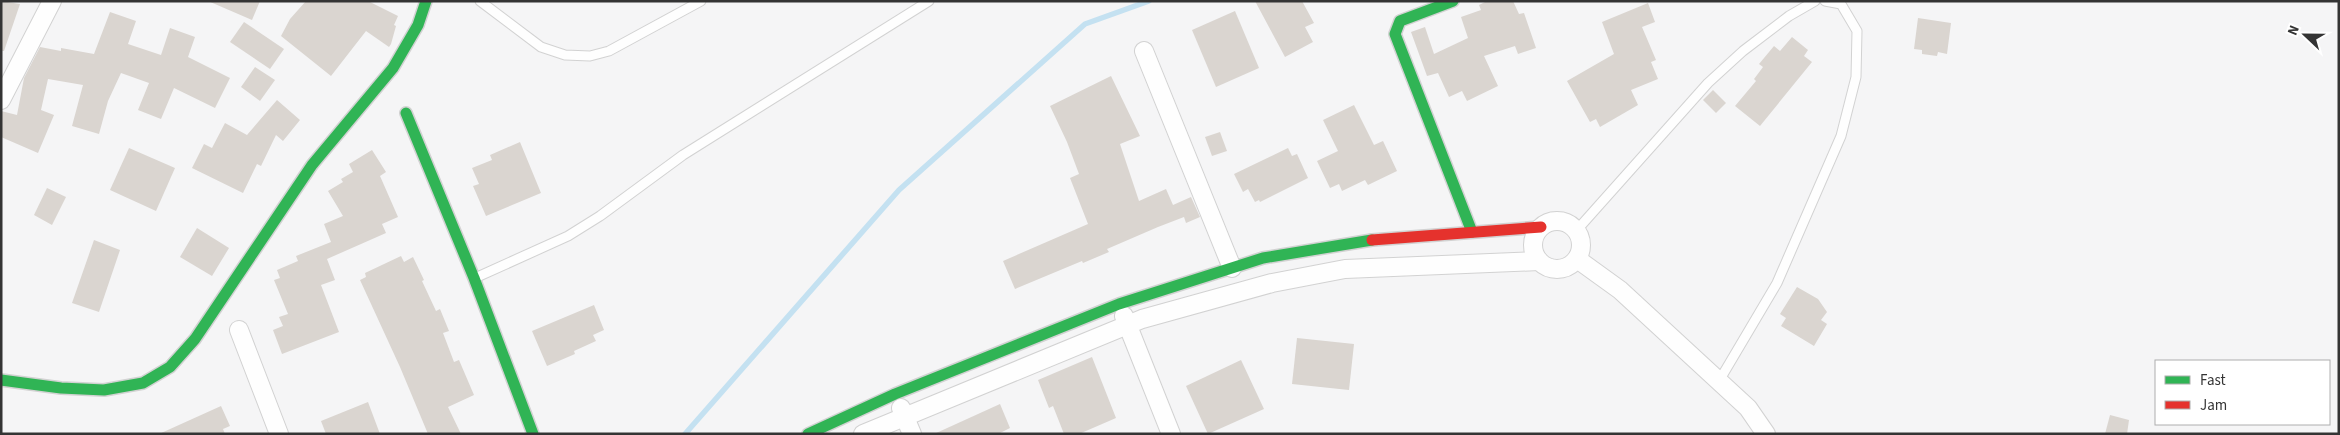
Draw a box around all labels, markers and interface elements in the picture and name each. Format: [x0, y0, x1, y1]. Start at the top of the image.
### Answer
north arrow [2280, 10, 2330, 60]
text: N [2283, 22, 2305, 39]
legend [2155, 360, 2330, 425]
text: Fast [2200, 370, 2226, 391]
text: Jam [2200, 395, 2227, 416]

